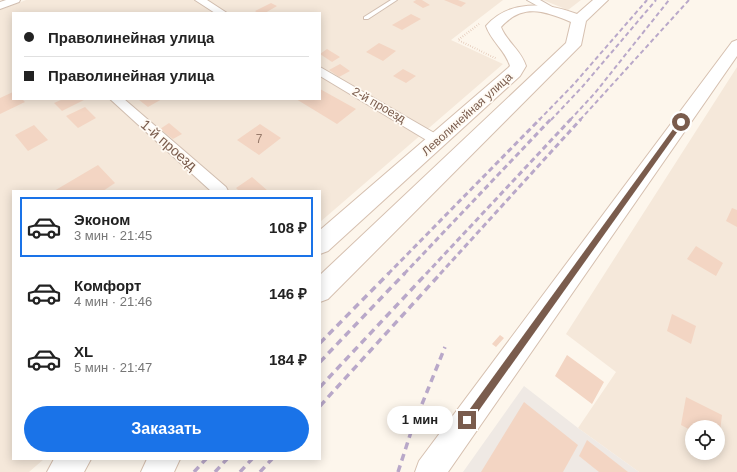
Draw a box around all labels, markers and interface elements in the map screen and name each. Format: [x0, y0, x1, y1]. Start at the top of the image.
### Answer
text: Праволинейная улица [48, 29, 214, 46]
text: Праволинейная улица [48, 67, 214, 84]
street label: Леволинейная улица [419, 69, 515, 158]
street label: 2-й проезд [350, 84, 408, 126]
route start [672, 113, 690, 131]
street label: 1-й проезд [138, 116, 200, 174]
house number: 7 [256, 132, 263, 146]
icon: car [26, 209, 62, 245]
text: Эконом [74, 211, 130, 228]
text: 108 ₽ [269, 219, 307, 236]
text: 3 мин · 21:45 [74, 228, 152, 243]
icon: car [26, 275, 62, 311]
text: Комфорт [74, 277, 141, 294]
text: 146 ₽ [269, 285, 307, 302]
text: 4 мин · 21:46 [74, 294, 152, 309]
icon: car [26, 341, 62, 377]
text: XL [74, 343, 93, 360]
text: 184 ₽ [269, 351, 307, 368]
text: 5 мин · 21:47 [74, 360, 152, 375]
button: Заказать [24, 406, 309, 452]
callout: 1 мин [387, 406, 453, 434]
route end [458, 411, 476, 429]
text: 1 мин [402, 412, 438, 427]
map controls [685, 420, 725, 460]
button: locate [685, 420, 725, 460]

